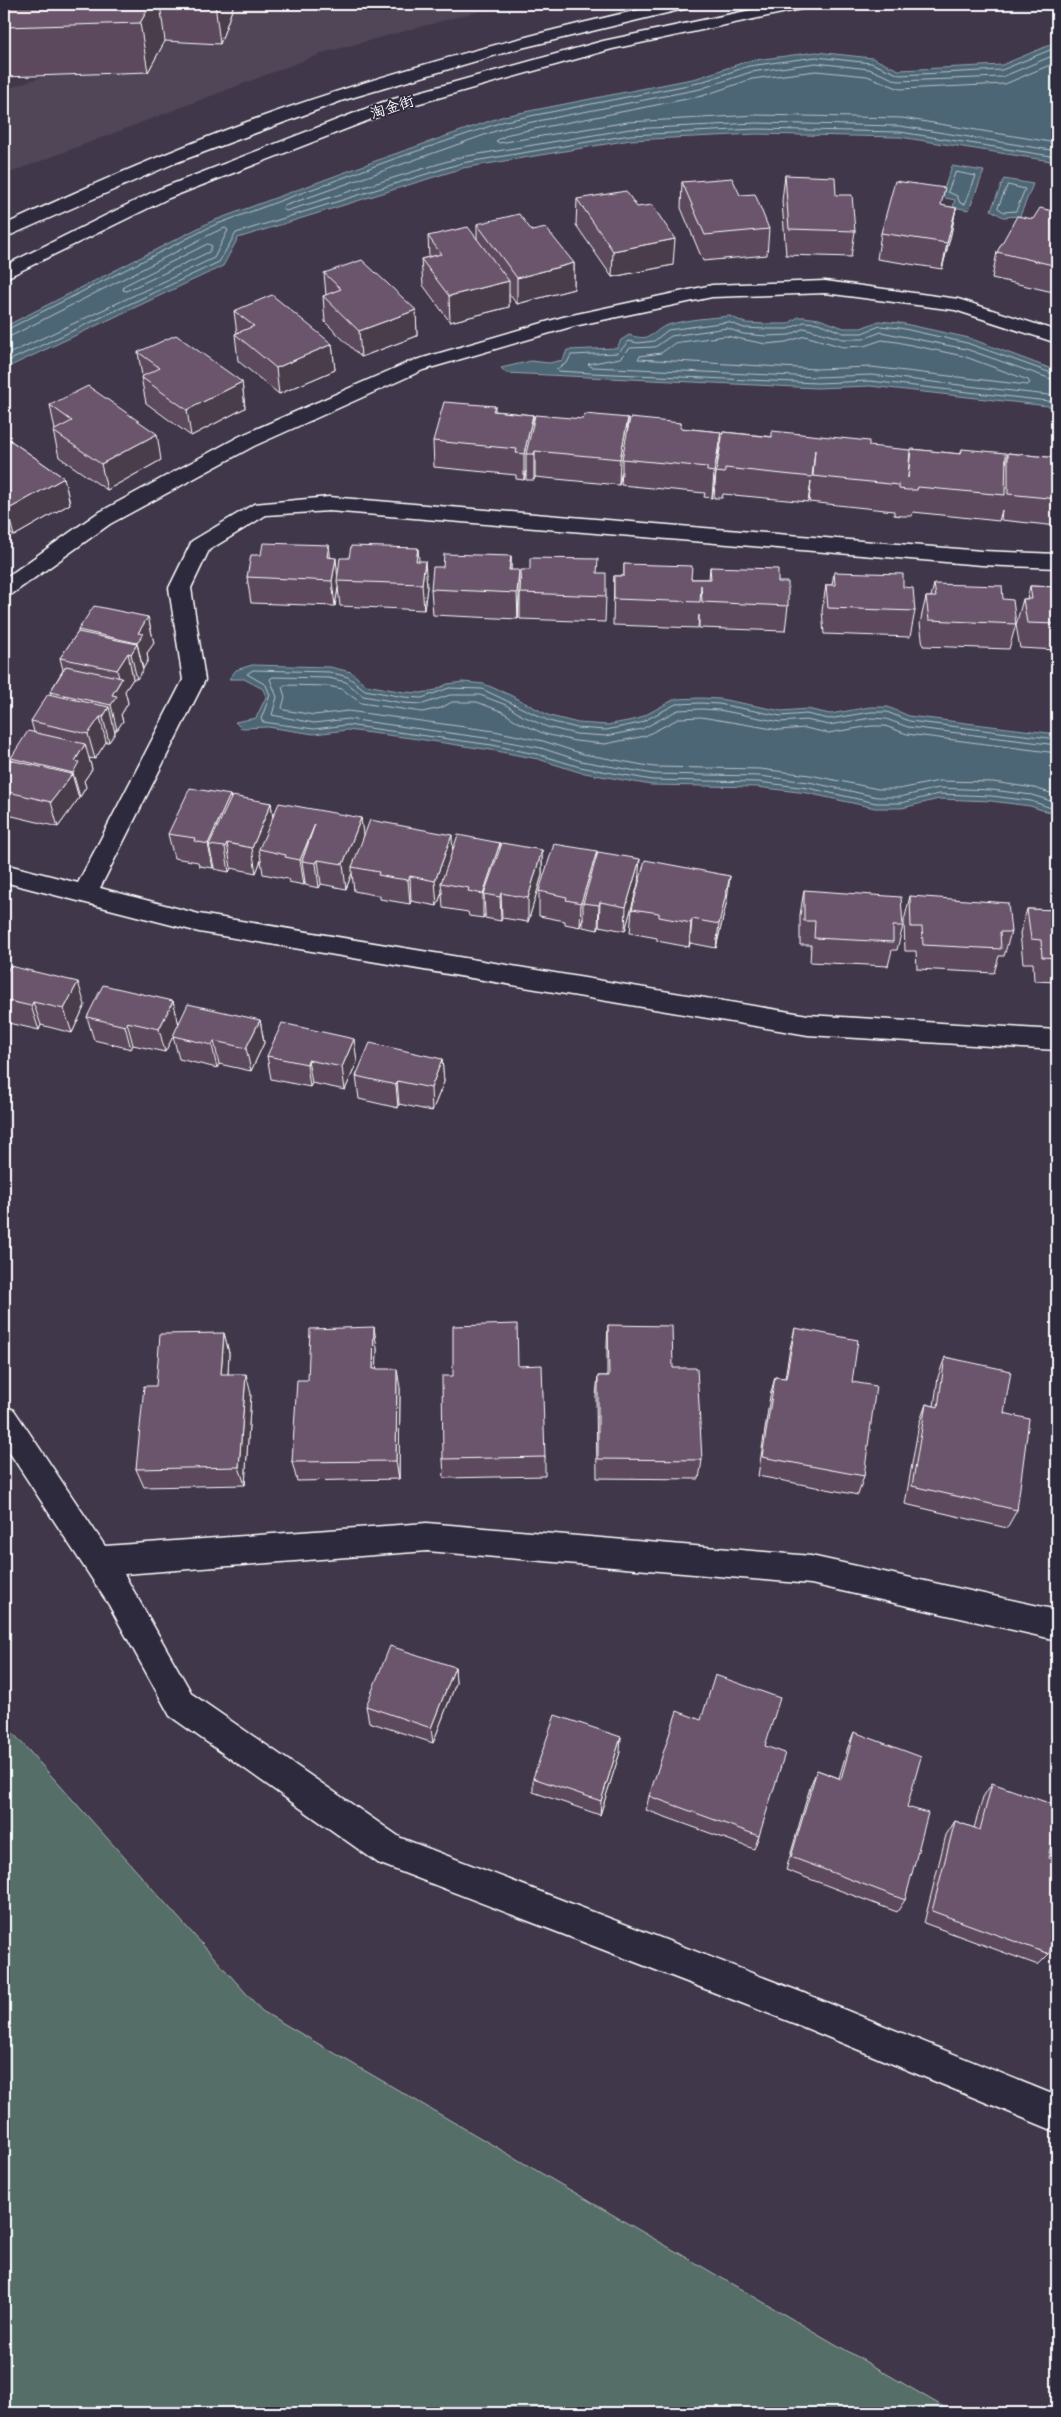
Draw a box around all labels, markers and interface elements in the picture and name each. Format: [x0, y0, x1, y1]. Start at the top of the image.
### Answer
street label: 淘金街 [368, 91, 416, 123]

